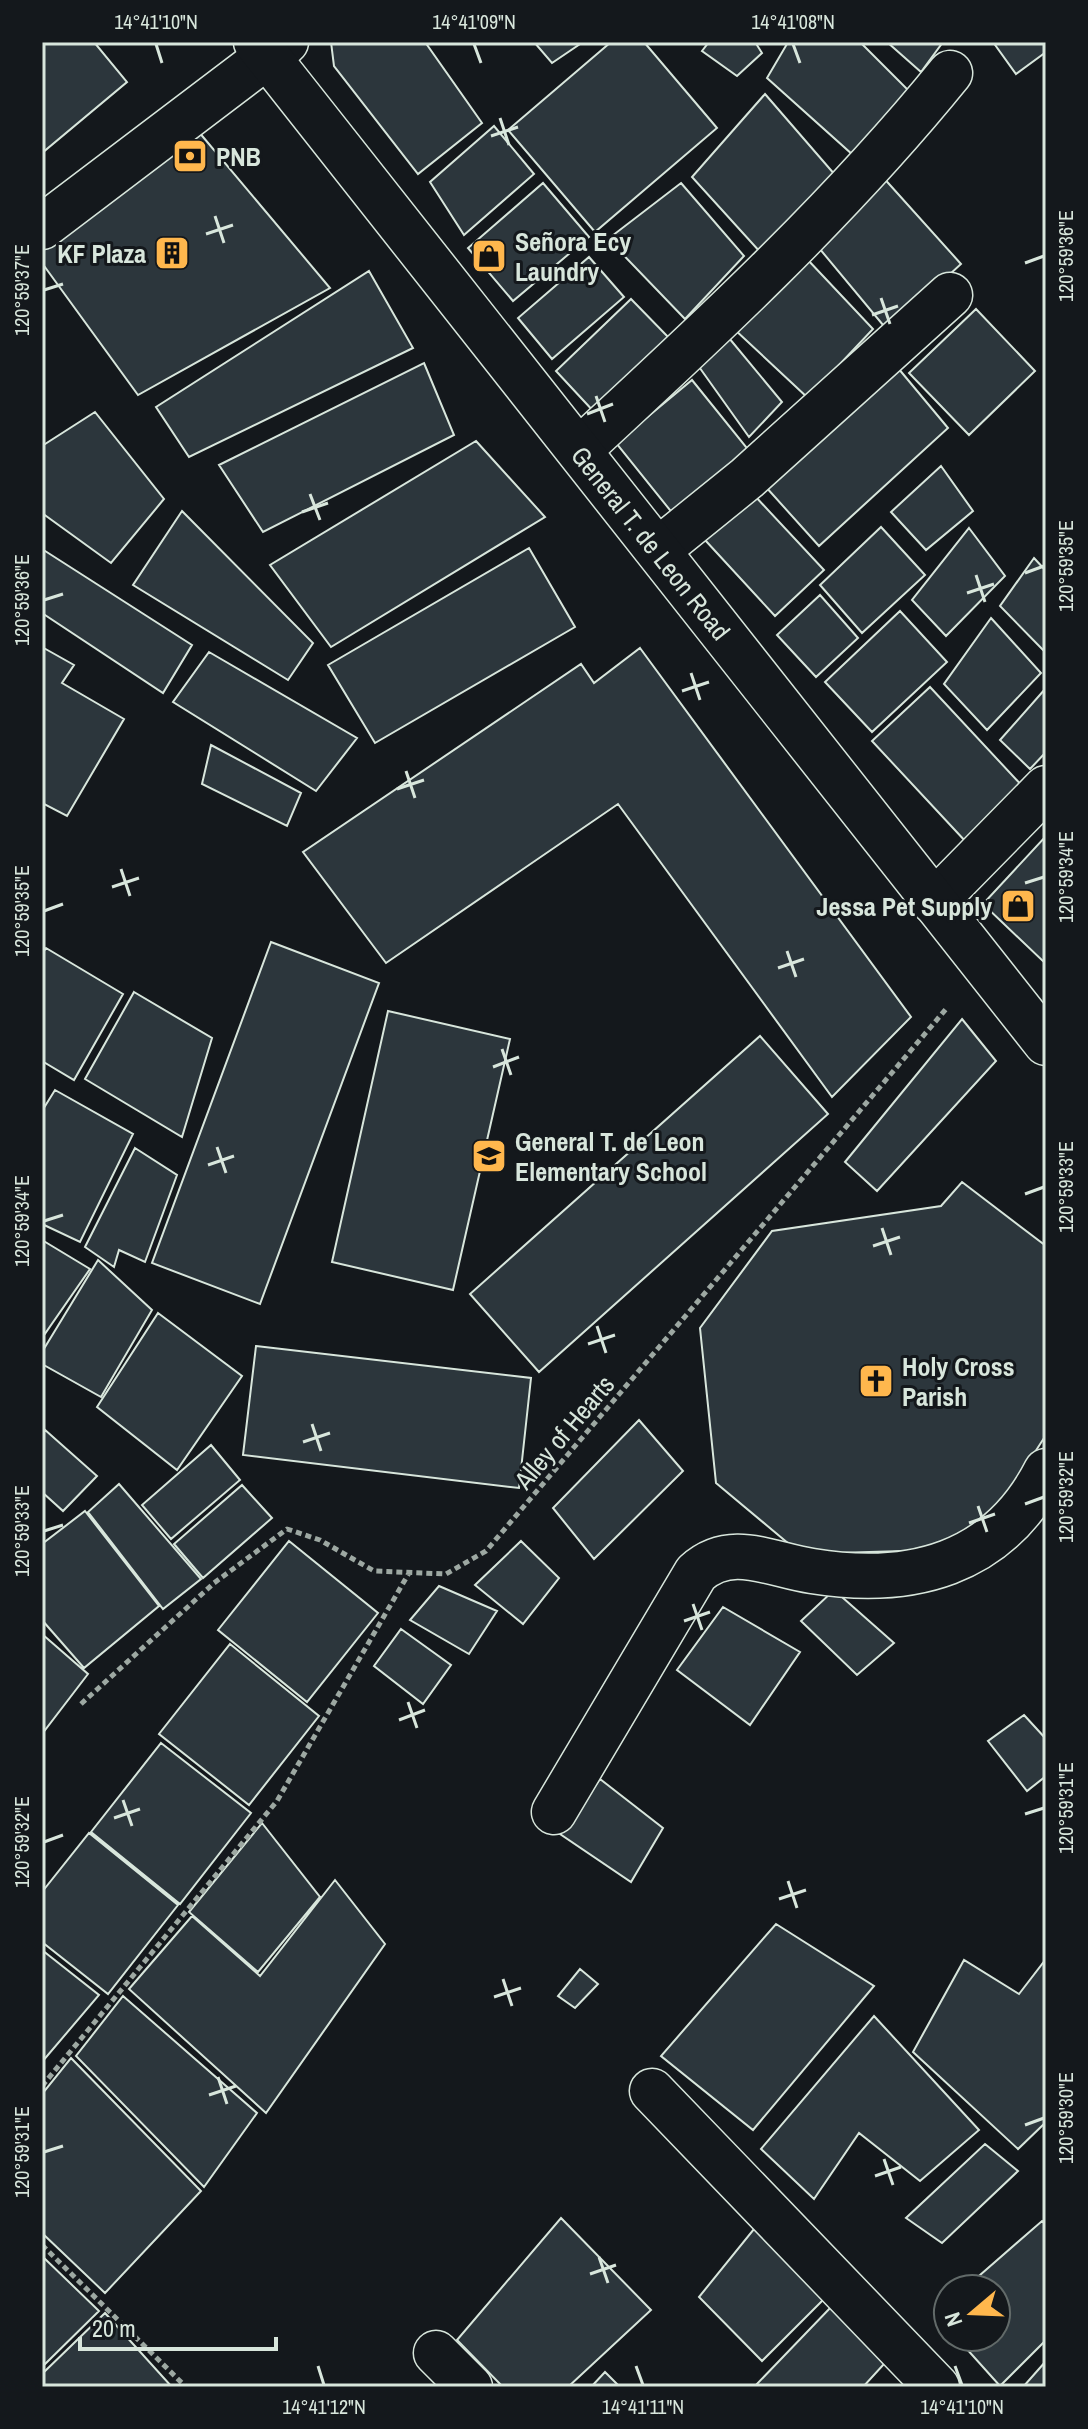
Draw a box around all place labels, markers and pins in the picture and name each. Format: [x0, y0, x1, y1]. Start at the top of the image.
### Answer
bank icon: PNB [171, 137, 209, 175]
place label: PNB [216, 139, 261, 174]
place label: Señora Ecy Laundry [515, 224, 631, 289]
building icon: KF Plaza [153, 234, 191, 272]
place label: KF Plaza [57, 236, 146, 271]
shop icon: Señora Ecy Laundry [470, 237, 508, 275]
shop icon: Jessa Pet Supply [999, 887, 1037, 925]
place label: Jessa Pet Supply [817, 889, 992, 924]
place label: General T. de Leon Elementary School [515, 1124, 707, 1189]
school or university icon: General T. de Leon Elementary School [470, 1137, 508, 1175]
place label: Holy Cross Parish [902, 1349, 1015, 1414]
church icon: Holy Cross Parish [857, 1362, 895, 1400]

